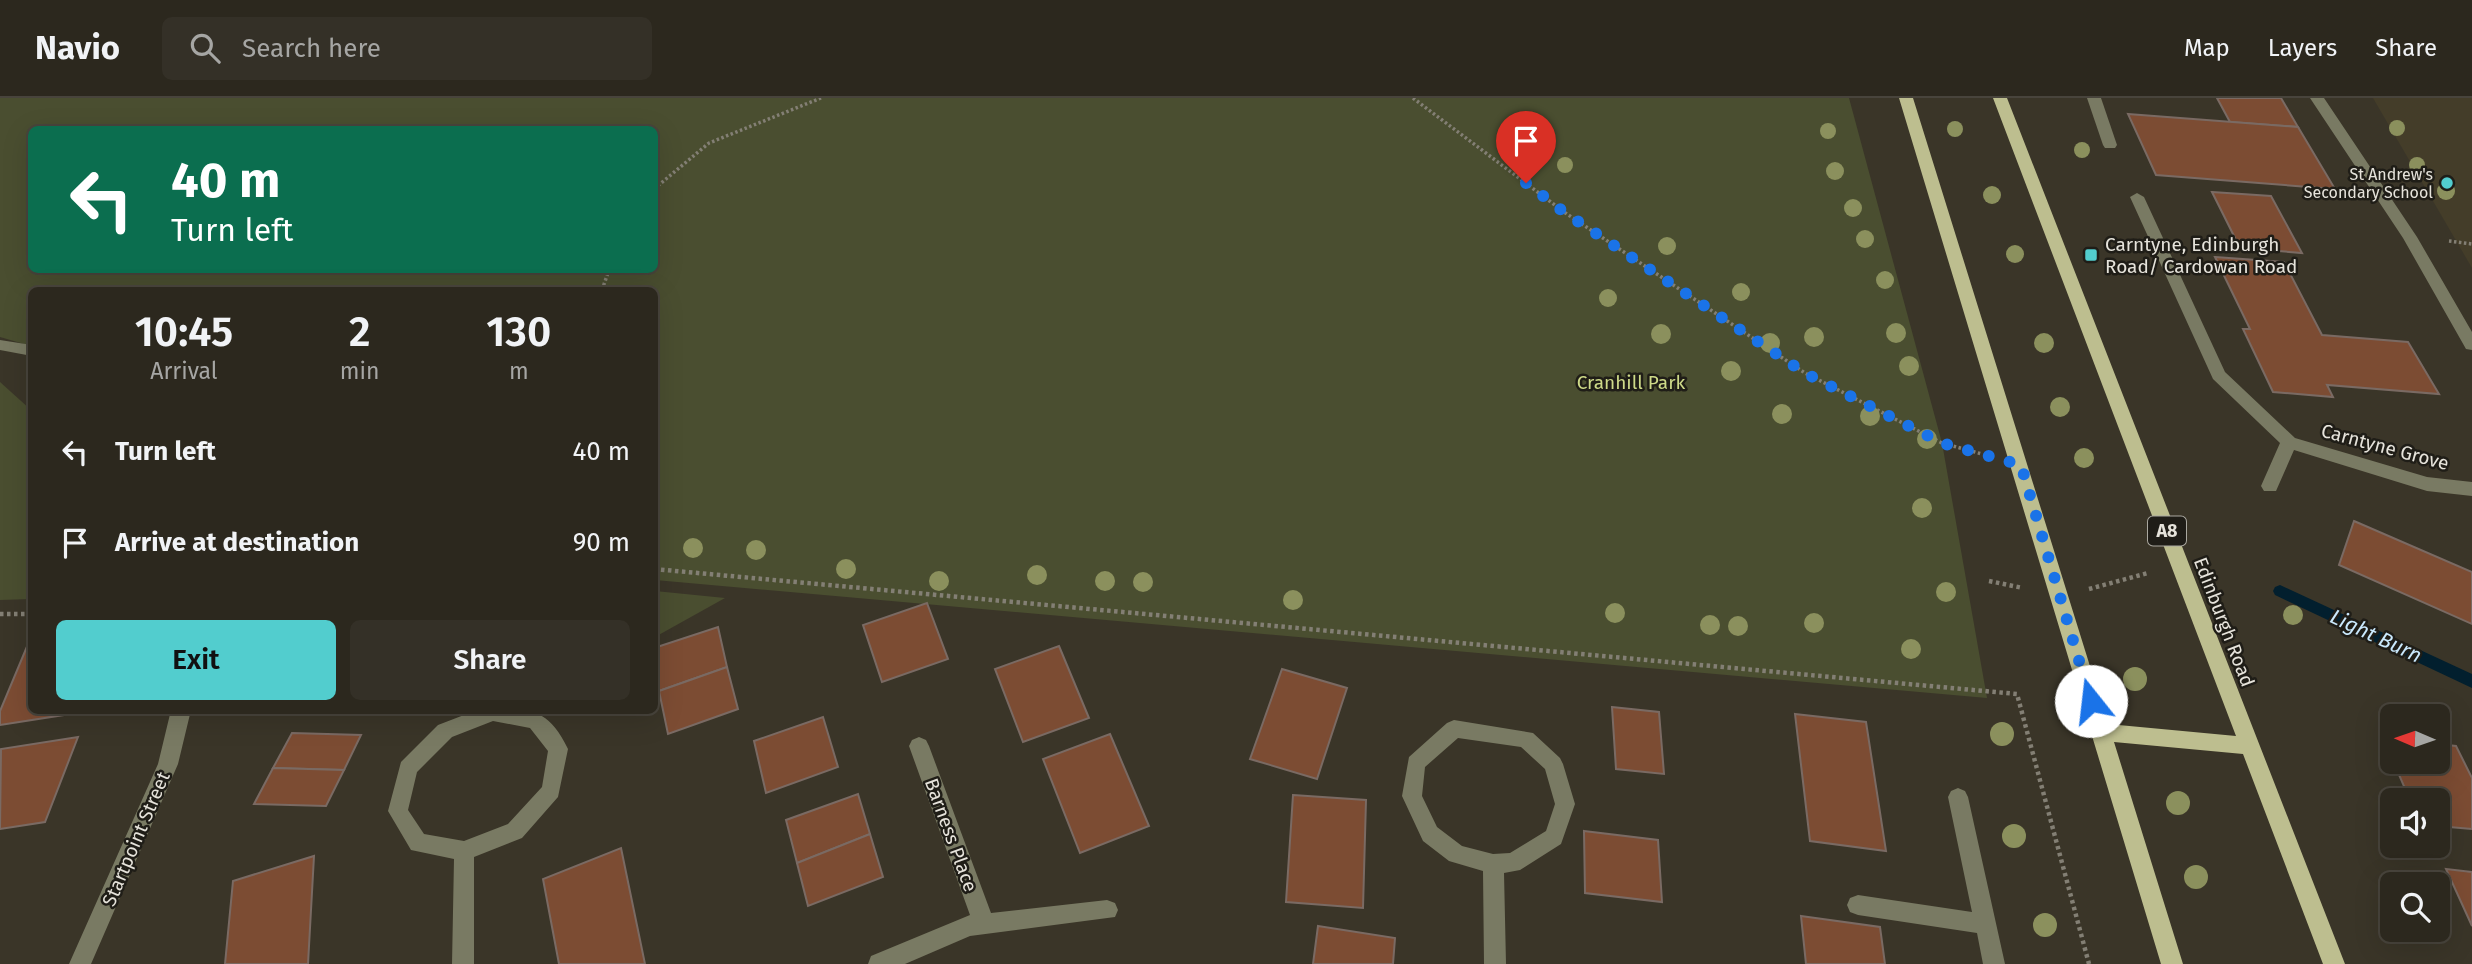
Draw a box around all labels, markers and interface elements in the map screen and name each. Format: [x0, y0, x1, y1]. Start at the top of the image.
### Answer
search box [162, 17, 652, 80]
text: Navio [35, 28, 120, 68]
icon: search [186, 29, 224, 67]
text: Search here [242, 33, 381, 64]
text: Map [2184, 34, 2230, 62]
text: Layers [2268, 34, 2337, 62]
text: Share [2375, 34, 2437, 62]
pin [1496, 111, 1556, 183]
icon: arrive [1507, 122, 1545, 160]
text: 40 m [171, 151, 280, 210]
icon: left [56, 154, 147, 245]
place label: St Andrew's Secondary School [2304, 165, 2433, 202]
marker: St Andrew's Secondary School [2439, 175, 2455, 191]
text: Turn left [171, 211, 293, 249]
place label: Carntyne, Edinburgh Road/ Cardowan Road [2105, 233, 2297, 278]
marker: Carntyne, Edinburgh Road/ Cardowan Road [2083, 247, 2099, 263]
text: 10:45 [135, 307, 233, 357]
text: 2 [349, 307, 370, 357]
text: 130 [486, 307, 551, 357]
text: Arrival [150, 357, 218, 385]
text: min [340, 357, 380, 385]
text: m [509, 357, 529, 385]
park label: Cranhill Park [1577, 371, 1686, 394]
street label: Carntyne Grove [2319, 419, 2451, 475]
icon: left [56, 433, 94, 471]
text: Turn left [115, 436, 216, 467]
text: 40 m [572, 436, 630, 467]
road number: A8 [2148, 516, 2186, 545]
icon: arrive [56, 524, 94, 562]
text: Arrive at destination [115, 527, 359, 558]
text: 90 m [573, 527, 630, 558]
street label: Edinburgh Road [2189, 554, 2259, 690]
water label: Light Burn [2326, 603, 2426, 669]
button: Exit [56, 620, 336, 700]
button: Share [350, 620, 630, 700]
position arrow [2054, 664, 2128, 738]
north arrow [2380, 704, 2450, 774]
map controls [2380, 704, 2450, 942]
street label: Startpoint Street [97, 768, 175, 910]
street label: Barness Place [920, 775, 982, 895]
button: sound [2380, 788, 2450, 858]
button: search [2380, 872, 2450, 942]

